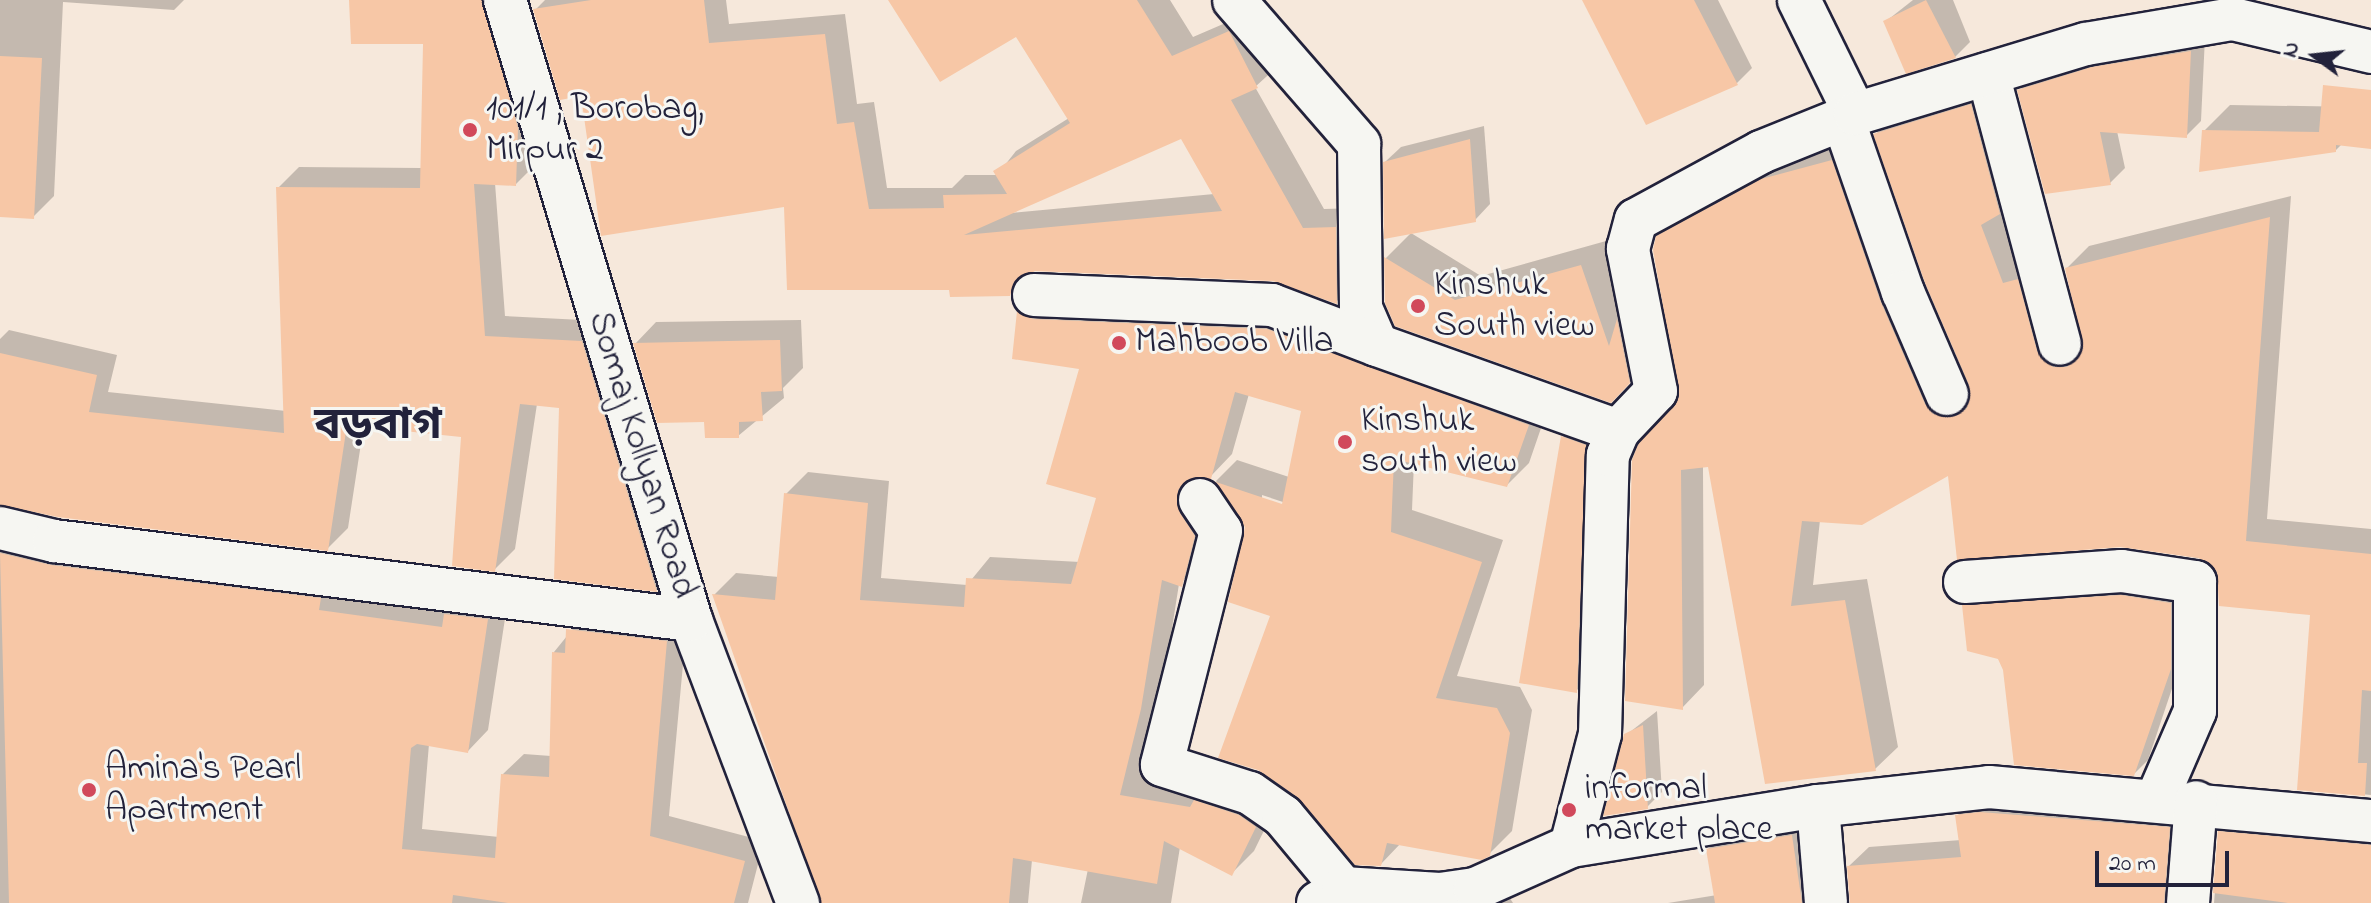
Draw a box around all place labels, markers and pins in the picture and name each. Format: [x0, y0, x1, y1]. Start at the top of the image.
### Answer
place label: 101/1 , Borobag, Mirpur 2 [486, 87, 704, 172]
marker: 101/1 , Borobag, Mirpur 2 [461, 121, 479, 139]
place label: Kinshuk South view [1434, 263, 1595, 348]
marker: Kinshuk South view [1409, 297, 1427, 315]
place label: Mahboob Villa [1135, 321, 1334, 365]
marker: Mahboob Villa [1110, 334, 1128, 352]
place label: Kinshuk south view [1361, 399, 1517, 484]
marker: Kinshuk south view [1336, 433, 1354, 451]
place label: Amina's Pearl Apartment [105, 747, 301, 832]
place label: informal market place [1585, 767, 1773, 852]
marker: Amina's Pearl Apartment [80, 781, 98, 799]
marker: informal market place [1560, 801, 1578, 819]

